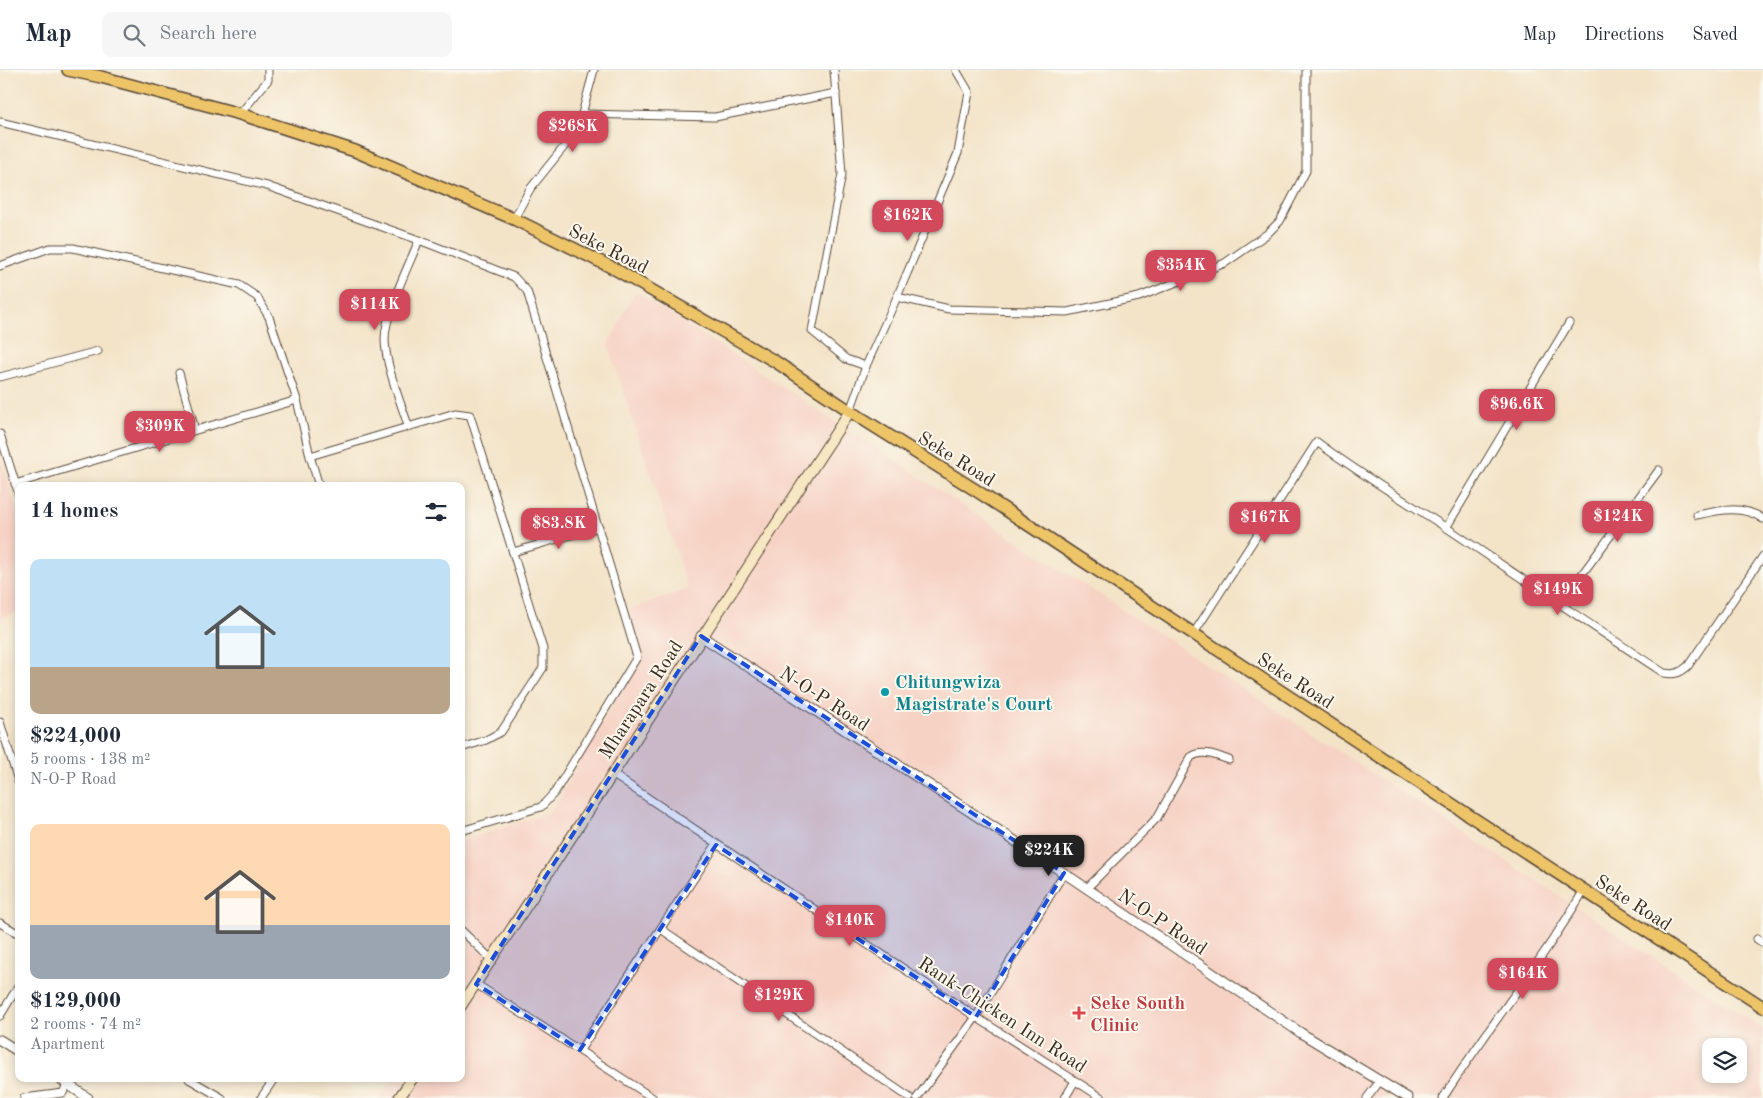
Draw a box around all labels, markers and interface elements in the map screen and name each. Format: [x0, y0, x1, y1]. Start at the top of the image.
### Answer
search box [102, 12, 452, 57]
icon: search [120, 21, 148, 49]
text: Map [25, 23, 72, 47]
text: Search here [160, 25, 257, 44]
text: Map [1523, 26, 1556, 44]
text: Directions [1584, 26, 1664, 44]
text: Saved [1692, 26, 1738, 44]
pin: $268K [538, 111, 608, 153]
text: $268K [548, 119, 598, 135]
pin: $162K [873, 200, 943, 242]
text: $162K [883, 208, 933, 224]
street label: Seke Road [565, 222, 651, 278]
pin: $354K [1146, 250, 1216, 292]
text: $354K [1156, 258, 1206, 274]
pin: $114K [340, 288, 410, 331]
text: $114K [350, 297, 400, 313]
pin: $96.6K [1476, 388, 1558, 431]
text: $96.6K [1490, 397, 1544, 413]
pin: $309K [125, 410, 195, 453]
text: $309K [135, 419, 185, 435]
street label: Seke Road [914, 429, 998, 491]
icon: filters [422, 498, 450, 526]
pin: $124K [1583, 500, 1653, 543]
text: 14 homes [30, 501, 118, 522]
pin: $167K [1230, 502, 1300, 544]
pin: $83.8K [518, 508, 600, 550]
text: $124K [1593, 509, 1643, 525]
text: $167K [1240, 510, 1290, 526]
text: $83.8K [532, 516, 586, 532]
pin: $149K [1523, 574, 1593, 616]
text: $149K [1533, 582, 1583, 598]
icon: home [195, 592, 285, 682]
street label: Mharapara Road [597, 638, 687, 763]
street label: Seke Road [1253, 650, 1336, 714]
street label: N-O-P Road [775, 664, 872, 736]
place label: Chitungwiza Magistrate's Court [895, 674, 1052, 715]
marker: Chitungwiza Magistrate's Court [879, 686, 891, 698]
text: $224,000 [30, 726, 121, 747]
text: 5 rooms · 138 m² [30, 752, 150, 768]
text: N-O-P Road [30, 772, 116, 788]
pin: $224K [1014, 834, 1084, 877]
text: $224K [1024, 843, 1074, 859]
icon: home [195, 857, 285, 947]
street label: Seke Road [1591, 872, 1674, 936]
street label: N-O-P Road [1114, 887, 1209, 960]
pin: $140K [815, 904, 885, 947]
text: $140K [825, 913, 875, 929]
street label: Rank-Chicken Inn Road [914, 955, 1089, 1078]
pin: $164K [1488, 958, 1558, 1000]
text: $164K [1498, 966, 1548, 982]
pin: $129K [744, 980, 814, 1022]
text: $129K [754, 988, 804, 1004]
text: $129,000 [30, 991, 121, 1012]
place label: Seke South Clinic [1090, 995, 1185, 1036]
marker: Seke South Clinic [1072, 1006, 1086, 1020]
text: 2 rooms · 74 m² [30, 1017, 141, 1033]
text: Apartment [30, 1037, 105, 1053]
map controls [1702, 1038, 1747, 1083]
button: layers [1702, 1038, 1747, 1083]

